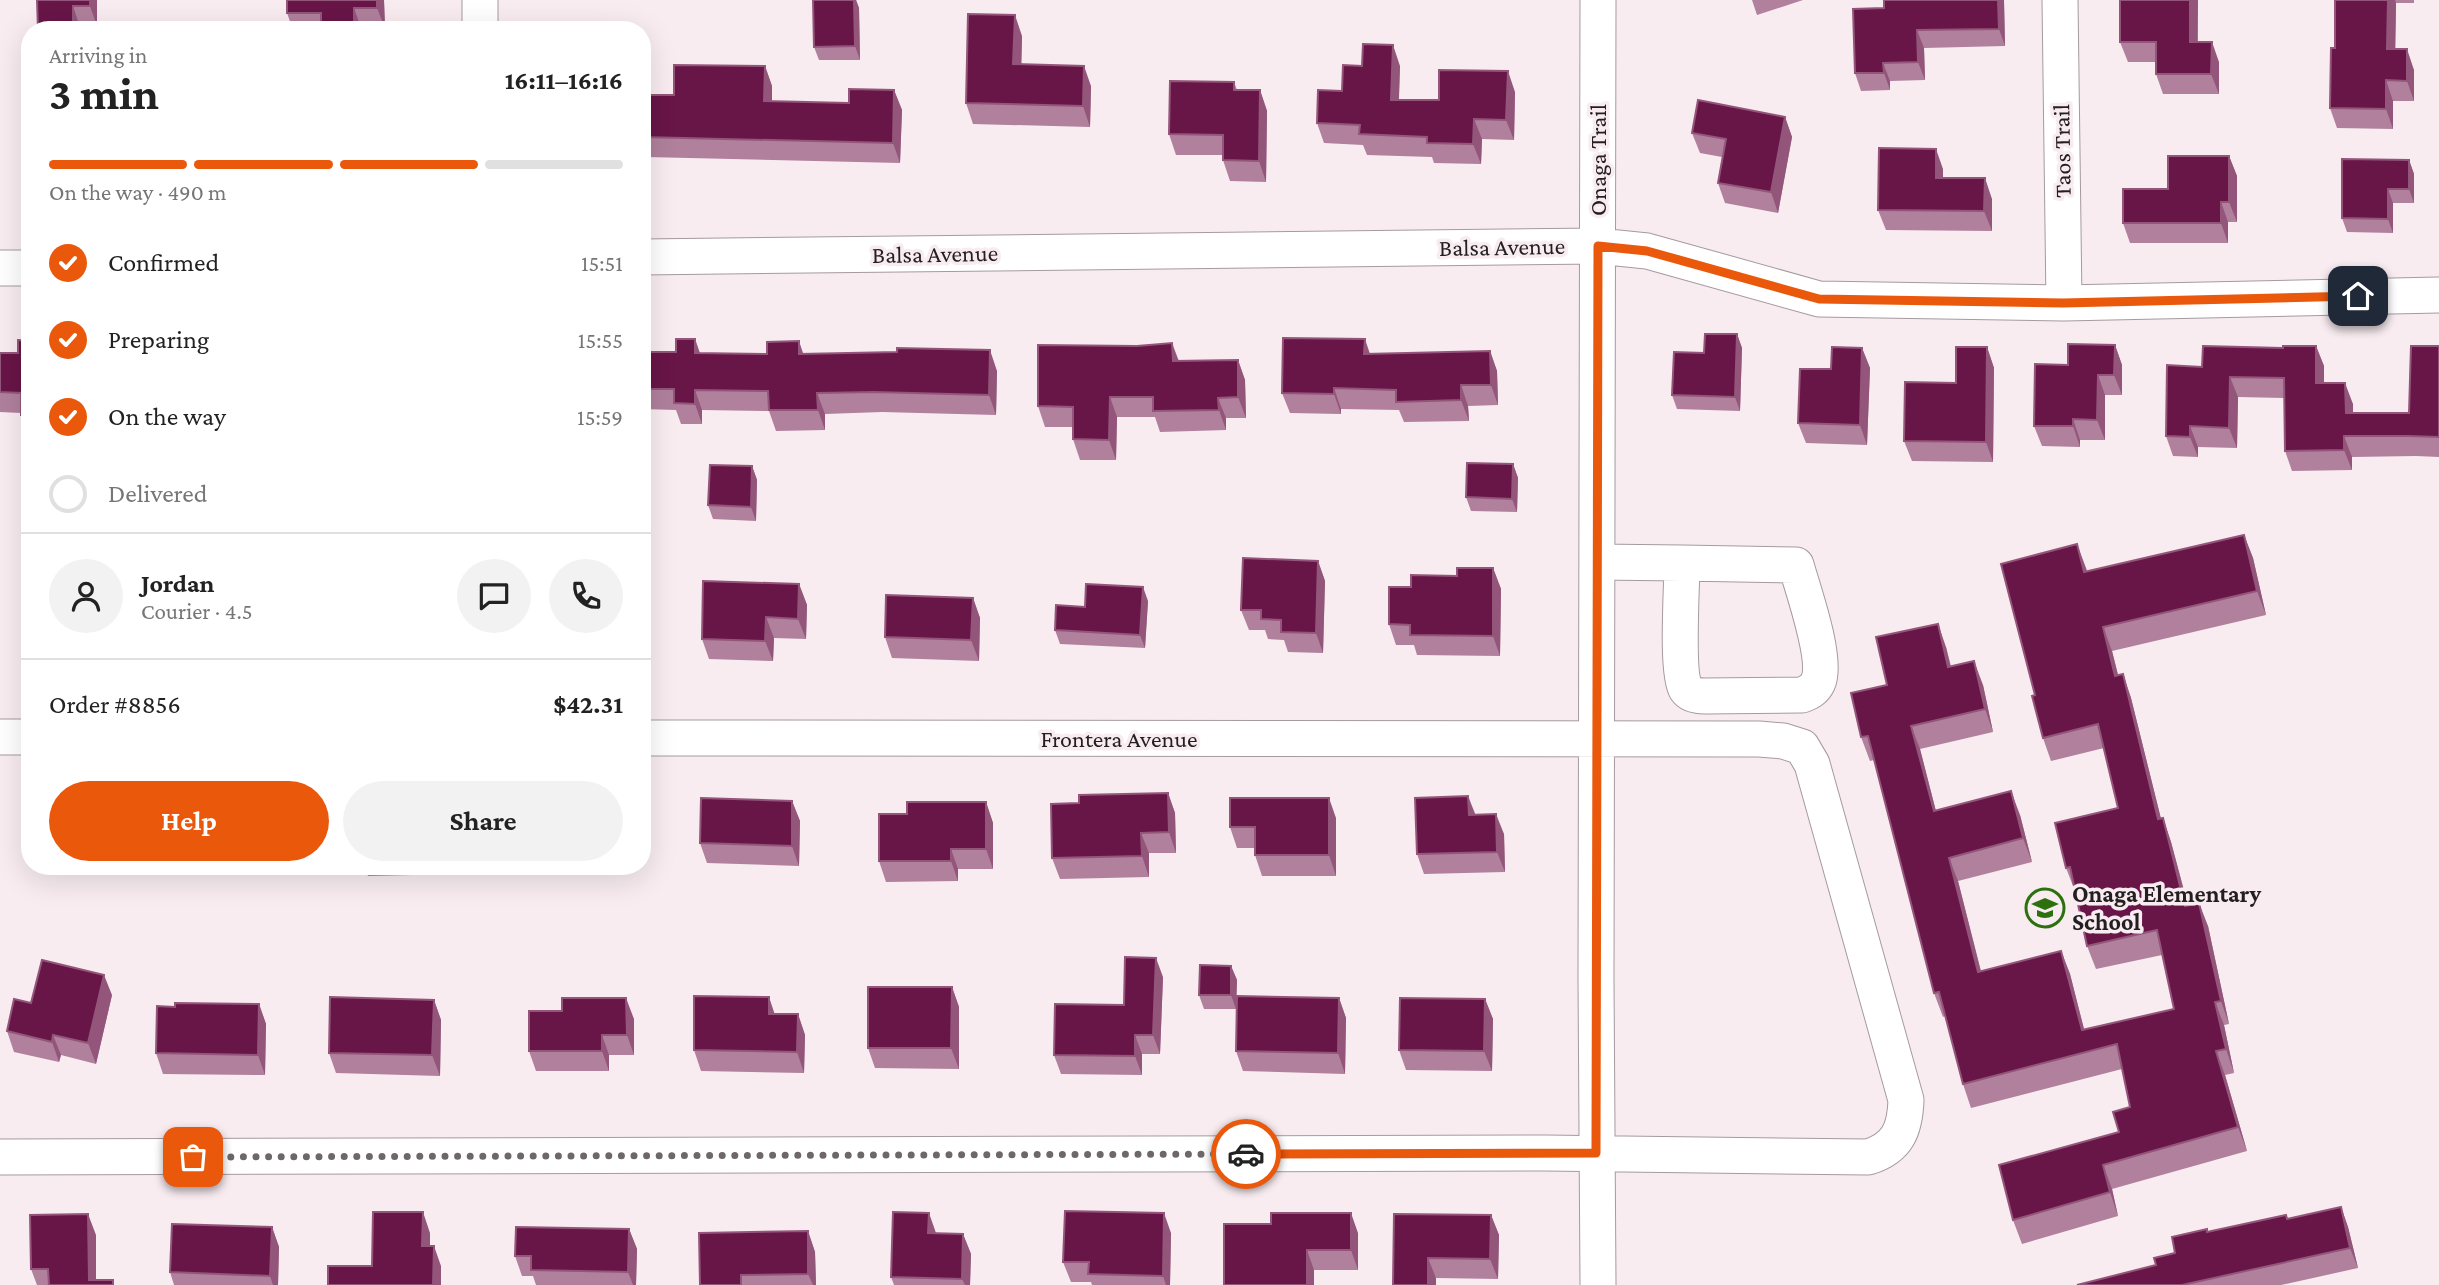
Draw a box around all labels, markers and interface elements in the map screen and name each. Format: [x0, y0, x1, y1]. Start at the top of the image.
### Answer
text: Arriving in [49, 42, 147, 68]
text: 16:11–16:16 [505, 66, 623, 95]
text: 3 min [49, 68, 159, 119]
street label: Onaga Trail [1584, 104, 1611, 216]
street label: Taos Trail [2047, 104, 2076, 198]
text: On the way · 490 m [49, 179, 227, 205]
street label: Balsa Avenue [1439, 232, 1565, 261]
street label: Balsa Avenue [872, 239, 998, 268]
icon: check [49, 244, 87, 282]
text: Confirmed [108, 248, 219, 277]
text: 15:51 [581, 250, 623, 276]
pin [2328, 266, 2388, 326]
icon: home [2339, 277, 2377, 315]
icon: check [49, 321, 87, 359]
text: Preparing [108, 325, 209, 354]
text: 15:55 [578, 327, 623, 353]
icon: check [49, 398, 87, 436]
text: On the way [108, 402, 226, 431]
text: 15:59 [577, 404, 623, 430]
text: Delivered [108, 479, 207, 508]
button: person [49, 559, 123, 633]
button: chat [457, 559, 531, 633]
button: phone [549, 559, 623, 633]
text: Jordan [141, 569, 215, 598]
text: Courier · 4.5 [141, 598, 253, 624]
text: Order #8856 [49, 690, 181, 719]
text: $42.31 [553, 690, 623, 719]
street label: Frontera Avenue [1040, 725, 1198, 752]
button: Help [49, 781, 329, 861]
button: Share [343, 781, 623, 861]
place label: Onaga Elementary School [2072, 880, 2261, 935]
school or university icon: Onaga Elementary School [2024, 887, 2066, 929]
courier [1211, 1119, 1281, 1189]
pin [163, 1127, 223, 1187]
icon: car [1227, 1135, 1265, 1173]
icon: bag [174, 1138, 212, 1176]

